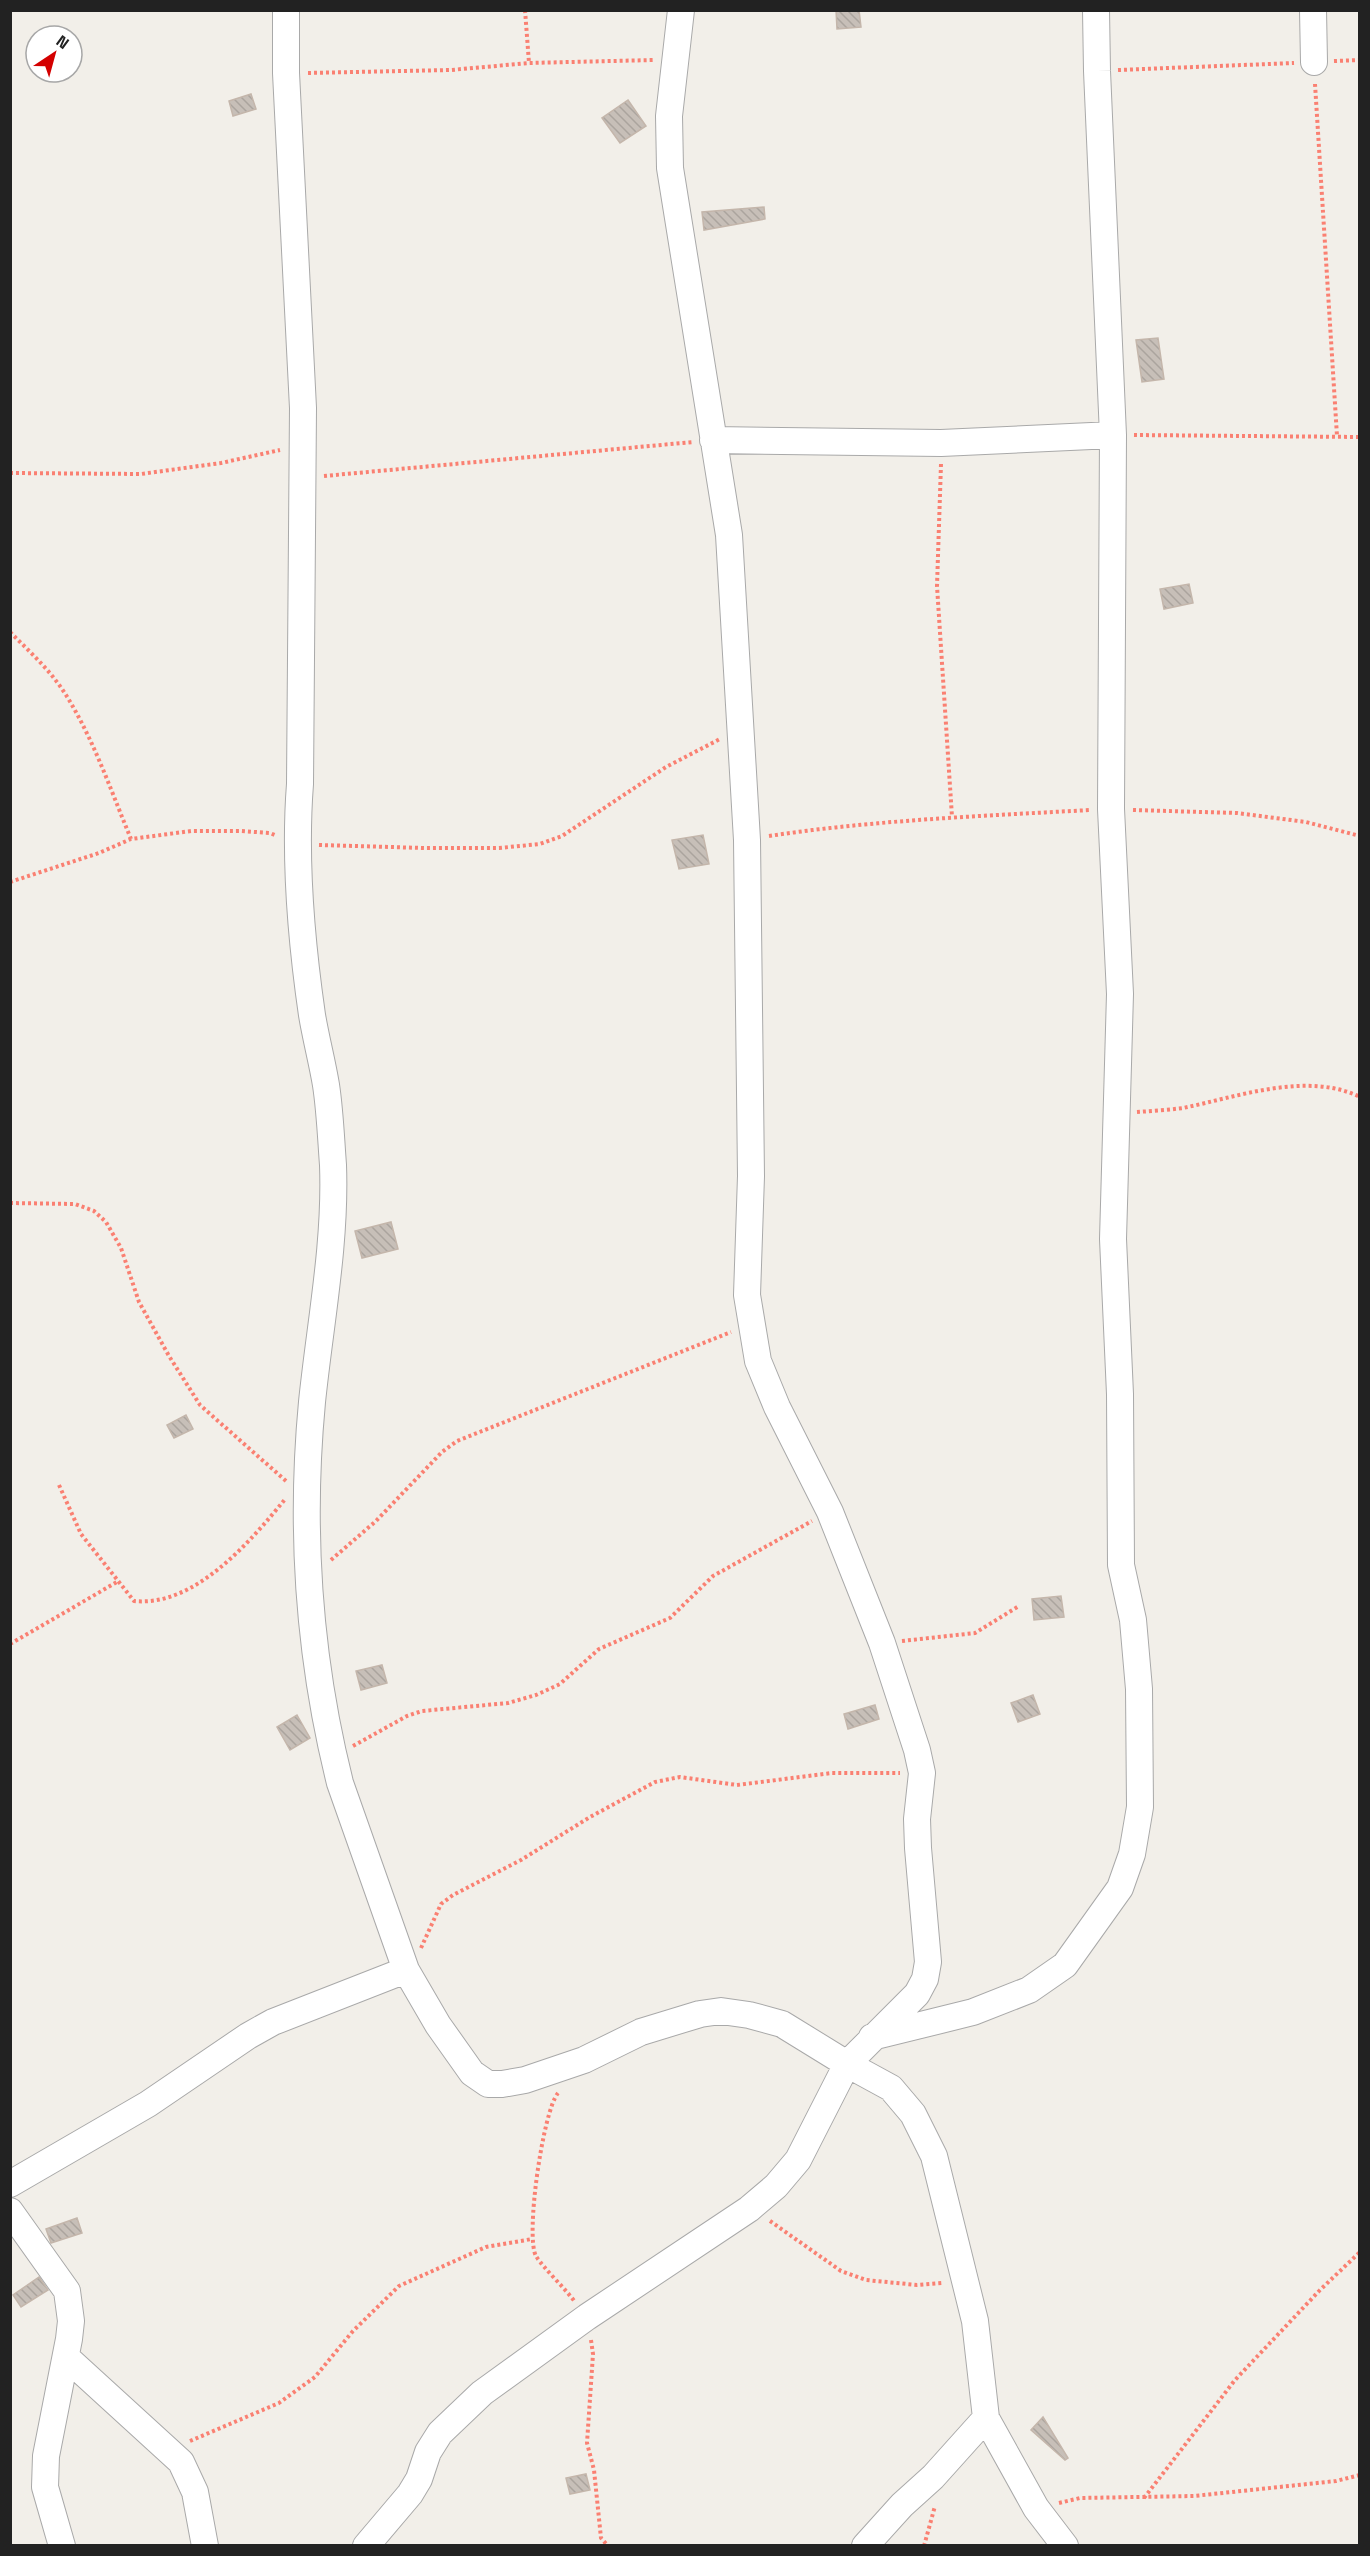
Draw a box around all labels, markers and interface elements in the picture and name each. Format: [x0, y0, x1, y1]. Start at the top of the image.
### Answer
north arrow [24, 24, 84, 84]
text: N [52, 31, 73, 54]

